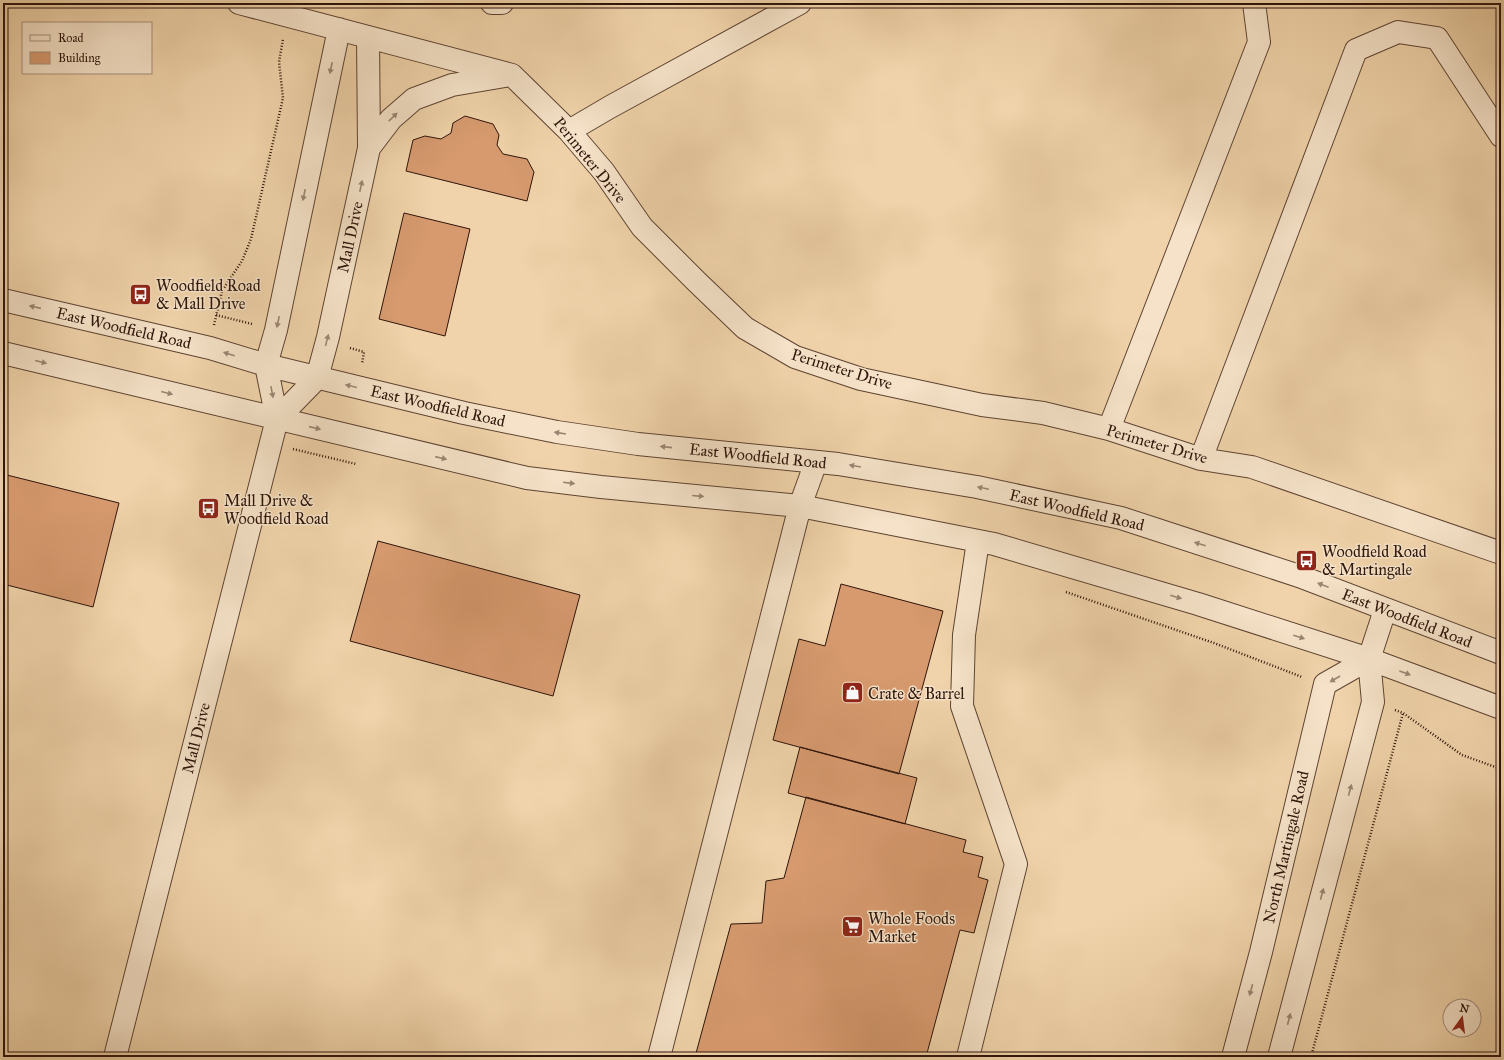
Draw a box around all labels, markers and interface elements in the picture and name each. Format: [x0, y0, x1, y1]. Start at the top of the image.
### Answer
legend [22, 22, 152, 74]
text: Road [58, 31, 84, 45]
text: Building [58, 51, 101, 66]
one-way arrow [328, 61, 334, 74]
one-way arrow [388, 112, 398, 122]
street label: Perimeter Drive [550, 113, 631, 207]
one-way arrow [359, 180, 365, 192]
one-way arrow [301, 189, 307, 201]
street label: Mall Drive [333, 199, 367, 274]
place label: Woodfield Road & Mall Drive [156, 276, 261, 313]
bus stop icon: Woodfield Road & Mall Drive [128, 281, 154, 307]
street label: East Woodfield Road [55, 303, 193, 353]
one-way arrow [29, 304, 41, 310]
one-way arrow [274, 316, 280, 328]
one-way arrow [325, 334, 331, 346]
street label: Perimeter Drive [789, 345, 895, 393]
one-way arrow [223, 351, 235, 357]
one-way arrow [35, 360, 47, 366]
street label: East Woodfield Road [369, 381, 507, 431]
one-way arrow [345, 383, 357, 389]
one-way arrow [269, 386, 275, 398]
one-way arrow [161, 391, 173, 397]
street label: Perimeter Drive [1104, 420, 1210, 468]
one-way arrow [309, 426, 321, 432]
one-way arrow [554, 429, 566, 435]
street label: East Woodfield Road [688, 439, 828, 473]
one-way arrow [660, 443, 672, 450]
one-way arrow [435, 455, 447, 461]
one-way arrow [849, 463, 861, 469]
one-way arrow [563, 480, 575, 486]
one-way arrow [977, 485, 989, 491]
street label: East Woodfield Road [1008, 485, 1146, 535]
place label: Mall Drive & Woodfield Road [224, 491, 329, 528]
one-way arrow [692, 493, 704, 500]
bus stop icon: Mall Drive & Woodfield Road [196, 496, 222, 522]
one-way arrow [1193, 540, 1205, 546]
place label: Woodfield Road & Martingale [1322, 542, 1427, 580]
bus stop icon: Woodfield Road & Martingale [1293, 547, 1319, 573]
one-way arrow [1316, 582, 1328, 588]
street label: East Woodfield Road [1339, 584, 1475, 652]
one-way arrow [1170, 594, 1182, 600]
one-way arrow [1294, 634, 1306, 640]
one-way arrow [1400, 670, 1412, 676]
one-way arrow [1329, 675, 1341, 682]
shop icon: Crate & Barrel [840, 680, 866, 706]
place label: Crate & Barrel [868, 684, 965, 703]
street label: Mall Drive [178, 700, 214, 775]
street label: North Martingale Road [1259, 769, 1314, 925]
one-way arrow [1347, 784, 1353, 796]
one-way arrow [1320, 887, 1326, 900]
place label: Whole Foods Market [868, 909, 955, 946]
supermarket icon: Whole Foods Market [840, 914, 866, 940]
one-way arrow [1248, 984, 1254, 996]
north arrow [1442, 998, 1482, 1038]
text: N [1458, 1001, 1471, 1016]
one-way arrow [1286, 1013, 1292, 1025]

